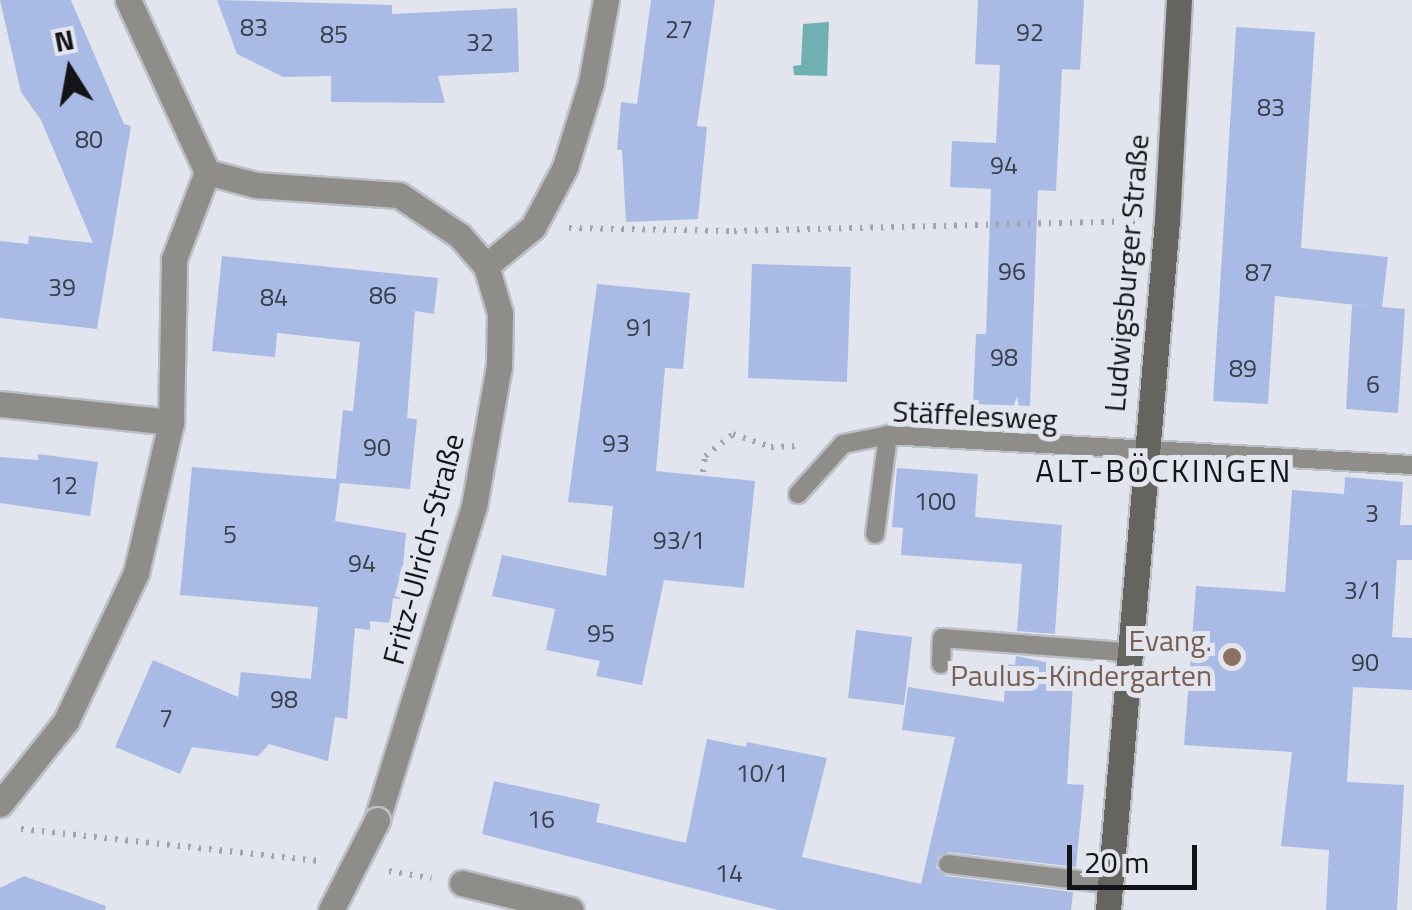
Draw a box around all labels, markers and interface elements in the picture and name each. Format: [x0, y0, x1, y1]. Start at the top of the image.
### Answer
house number: 83 [240, 12, 268, 42]
house number: 27 [665, 14, 693, 44]
text: N [51, 17, 78, 63]
house number: 92 [1016, 17, 1044, 47]
house number: 85 [320, 19, 348, 49]
north arrow [20, 20, 120, 120]
house number: 32 [466, 27, 494, 57]
house number: 83 [1257, 92, 1285, 122]
house number: 80 [75, 124, 103, 154]
street label: Ludwigsburger Straße [1096, 133, 1156, 413]
house number: 94 [990, 150, 1018, 180]
house number: 96 [998, 256, 1026, 286]
house number: 87 [1245, 257, 1273, 287]
house number: 39 [48, 272, 76, 302]
house number: 86 [369, 280, 397, 310]
house number: 84 [260, 282, 288, 312]
house number: 91 [626, 312, 654, 342]
house number: 98 [990, 342, 1018, 372]
house number: 89 [1229, 353, 1257, 383]
house number: 6 [1366, 369, 1380, 399]
street label: Stäffelesweg [891, 393, 1059, 437]
house number: 93 [602, 428, 630, 458]
street label: Fritz-Ulrich-Straße [375, 430, 471, 668]
house number: 90 [363, 432, 391, 462]
district label: ALT-BÖCKINGEN [1035, 451, 1293, 489]
house number: 12 [50, 470, 78, 500]
house number: 100 [914, 486, 956, 516]
house number: 3 [1365, 498, 1379, 528]
house number: 5 [223, 519, 237, 549]
house number: 93/1 [653, 525, 705, 555]
house number: 94 [348, 548, 376, 578]
house number: 3/1 [1344, 575, 1382, 605]
house number: 95 [587, 618, 615, 648]
place label: Evang. Paulus-Kindergarten [950, 622, 1212, 692]
marker: Evang. Paulus-Kindergarten [1221, 646, 1243, 668]
house number: 90 [1351, 647, 1379, 677]
house number: 98 [270, 684, 298, 714]
house number: 7 [159, 703, 173, 733]
house number: 10/1 [736, 758, 788, 788]
house number: 16 [527, 804, 555, 834]
scale bar [1072, 825, 1202, 887]
text: 20 m [1084, 839, 1149, 885]
house number: 14 [715, 858, 743, 888]

